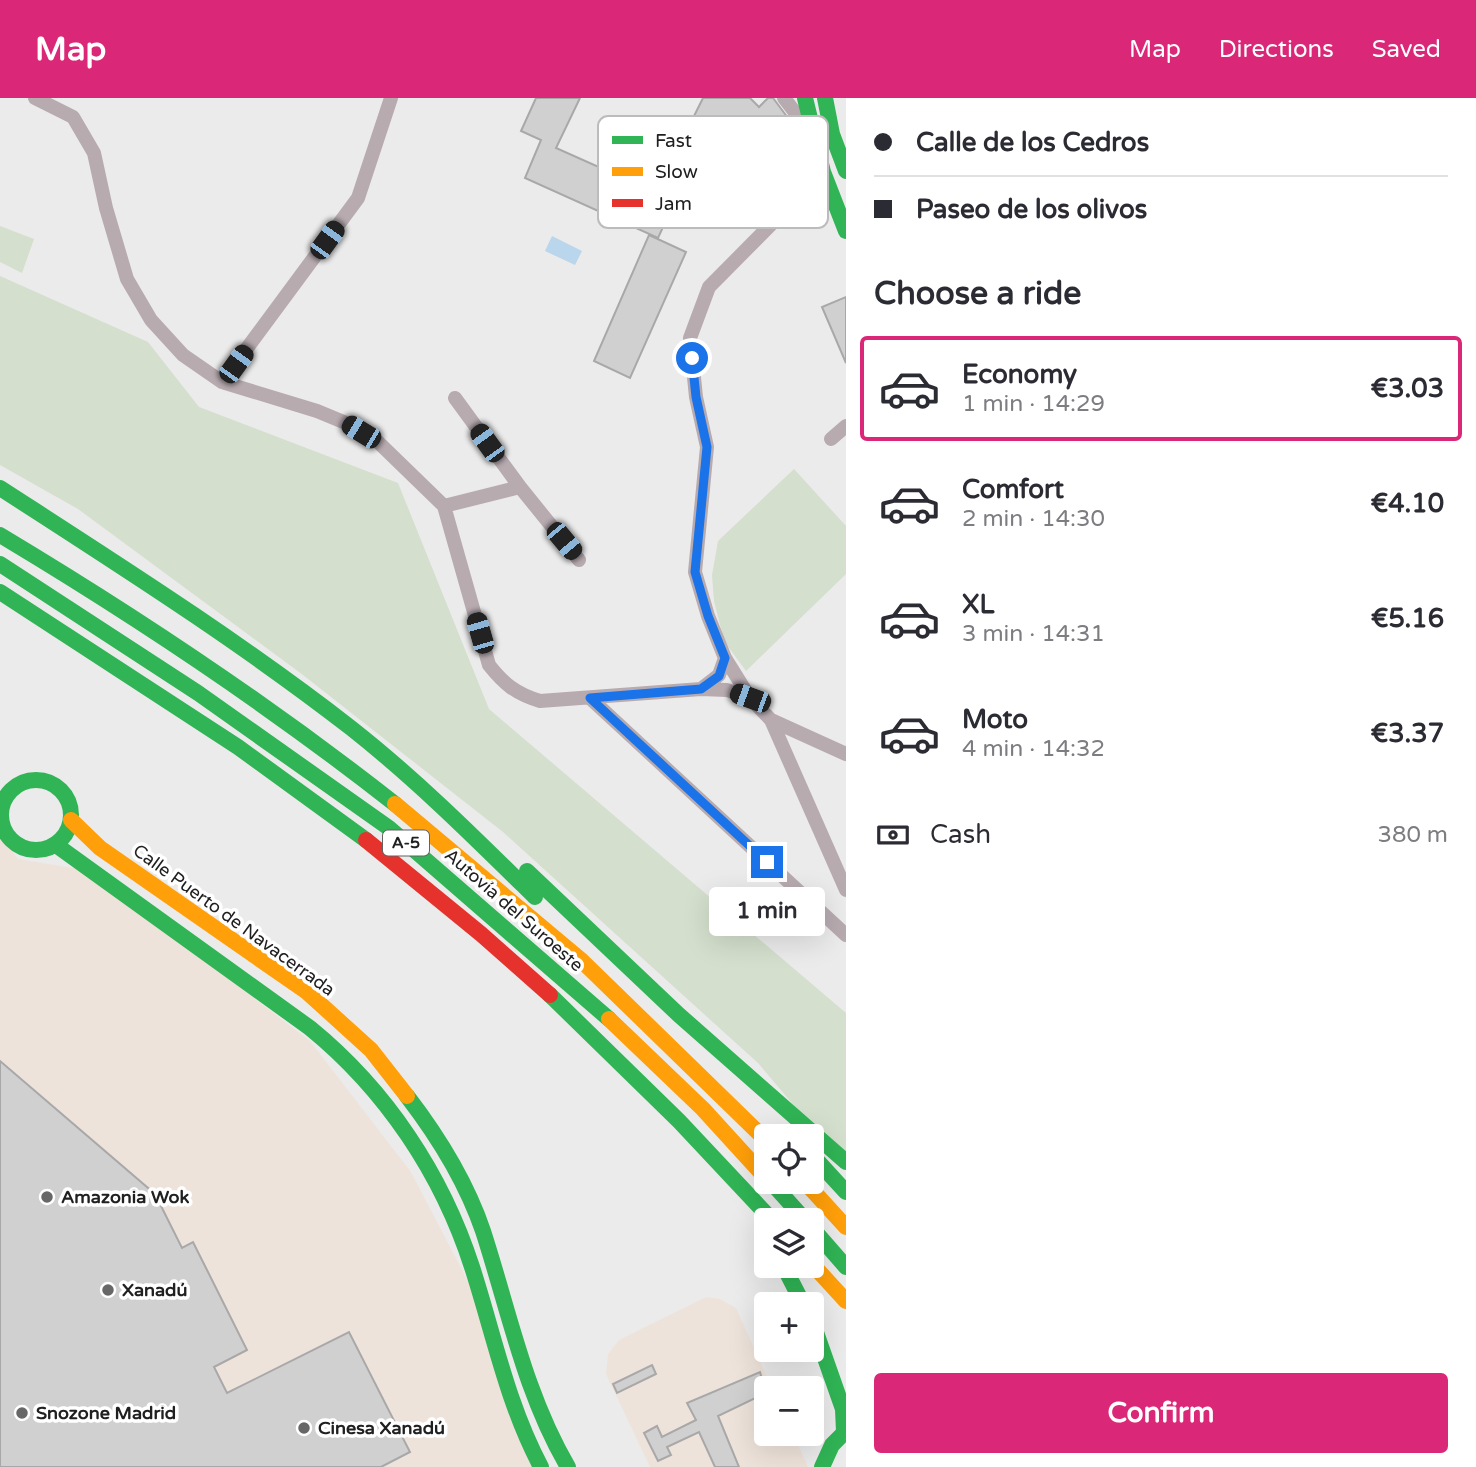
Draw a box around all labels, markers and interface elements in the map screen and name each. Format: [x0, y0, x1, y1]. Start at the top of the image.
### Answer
text: Map [35, 30, 106, 69]
text: Map [1129, 35, 1181, 64]
text: Directions [1219, 35, 1334, 64]
text: Saved [1372, 35, 1441, 64]
legend [598, 116, 828, 228]
text: Calle de los Cedros [916, 127, 1149, 158]
text: Fast [655, 130, 692, 152]
text: Slow [655, 161, 698, 183]
text: Jam [655, 193, 692, 215]
text: Paseo de los olivos [916, 194, 1147, 225]
car [307, 217, 348, 263]
text: Choose a ride [874, 275, 1081, 313]
car [216, 341, 257, 387]
route start [676, 342, 708, 374]
icon: car [878, 357, 941, 420]
text: Economy [962, 359, 1077, 390]
text: €3.03 [1371, 373, 1444, 404]
text: 1 min · 14:29 [962, 390, 1105, 418]
car [338, 412, 385, 452]
car [467, 420, 508, 466]
icon: car [878, 472, 941, 535]
text: Comfort [962, 474, 1064, 505]
text: €4.10 [1371, 488, 1444, 519]
text: 2 min · 14:30 [962, 505, 1105, 533]
car [543, 518, 586, 564]
icon: car [878, 587, 941, 650]
text: XL [962, 589, 994, 620]
text: €5.16 [1371, 603, 1444, 634]
car [465, 610, 496, 656]
text: 3 min · 14:31 [962, 620, 1105, 648]
car [727, 681, 774, 715]
icon: car [878, 702, 941, 765]
text: Moto [962, 704, 1028, 735]
text: €3.37 [1371, 718, 1444, 749]
text: 4 min · 14:32 [962, 735, 1105, 763]
icon: cash [874, 816, 912, 854]
text: Cash [930, 819, 991, 850]
text: 380 m [1378, 821, 1448, 849]
road number: A-5 [383, 830, 429, 856]
street label: Calle Puerto de Navacerrada [129, 839, 339, 1001]
street label: Autovía del Suroeste [440, 844, 588, 976]
route end [751, 846, 783, 878]
callout: 1 min [709, 886, 825, 936]
text: 1 min [736, 897, 798, 925]
map controls [754, 1124, 824, 1446]
button: locate [754, 1124, 824, 1194]
place label: Amazonia Wok [61, 1186, 189, 1208]
marker: Amazonia Wok [39, 1189, 55, 1205]
button: layers [754, 1208, 824, 1278]
place label: Xanadú [122, 1279, 187, 1301]
marker: Xanadú [100, 1282, 116, 1298]
button: + [754, 1292, 824, 1362]
button: Confirm [874, 1373, 1448, 1453]
button: − [754, 1376, 824, 1446]
place label: Snozone Madrid [36, 1402, 176, 1424]
marker: Snozone Madrid [14, 1405, 30, 1421]
place label: Cinesa Xanadú [318, 1417, 445, 1439]
marker: Cinesa Xanadú [296, 1420, 312, 1436]

